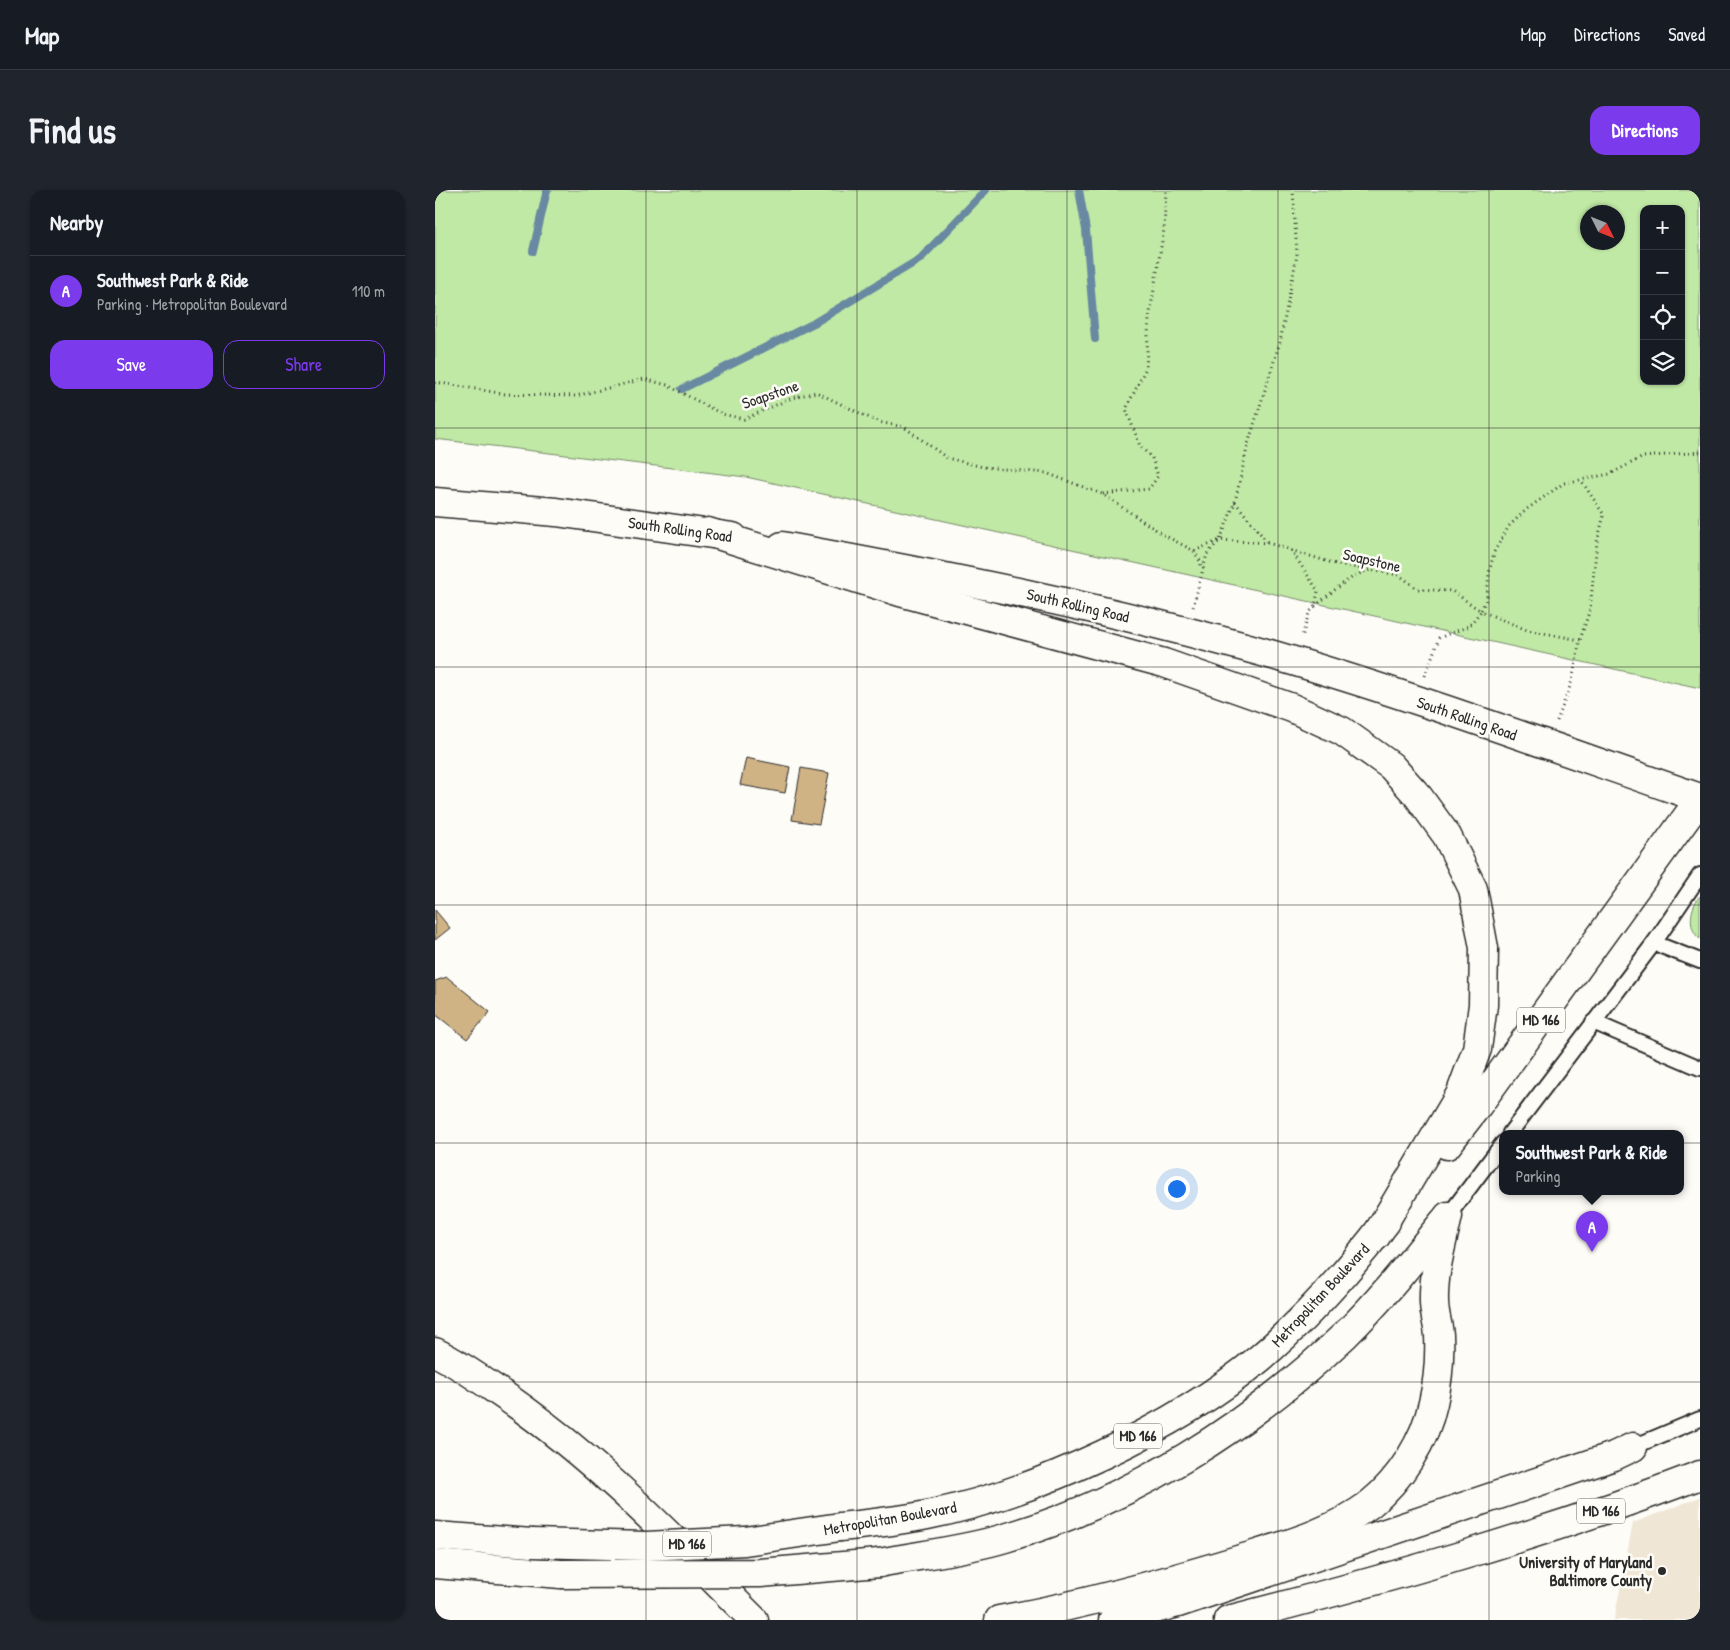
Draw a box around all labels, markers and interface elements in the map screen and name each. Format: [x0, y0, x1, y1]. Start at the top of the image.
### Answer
text: Map [25, 19, 59, 51]
text: Map [1521, 22, 1546, 47]
text: Directions [1574, 22, 1640, 47]
text: Saved [1668, 22, 1705, 47]
button: Directions [1590, 106, 1700, 155]
text: Find us [30, 107, 116, 154]
north arrow [1580, 205, 1625, 250]
map controls [1640, 205, 1685, 385]
button: + [1640, 205, 1685, 250]
text: Nearby [50, 208, 103, 237]
button: − [1640, 250, 1685, 295]
text: Southwest Park & Ride [97, 267, 249, 293]
text: A [62, 280, 70, 302]
text: 110 m [352, 280, 385, 302]
text: Parking · Metropolitan Boulevard [97, 293, 287, 315]
button: locate [1640, 295, 1685, 340]
button: Save [50, 340, 213, 389]
button: Share [223, 340, 385, 389]
button: layers [1640, 340, 1685, 385]
street label: Soapstone [739, 374, 802, 414]
street label: South Rolling Road [627, 511, 733, 547]
street label: Soapstone [1341, 543, 1404, 577]
street label: South Rolling Road [1025, 583, 1131, 627]
street label: South Rolling Road [1414, 691, 1520, 745]
road number: MD 166 [1517, 1008, 1565, 1032]
popup [1499, 1130, 1684, 1195]
text: Southwest Park & Ride [1516, 1139, 1667, 1165]
text: Parking [1516, 1165, 1560, 1187]
your location [1164, 1176, 1190, 1202]
pin: A [1576, 1211, 1608, 1252]
street label: Metropolitan Boulevard [1266, 1238, 1374, 1352]
road number: MD 166 [1114, 1424, 1162, 1448]
street label: Metropolitan Boulevard [822, 1495, 958, 1541]
road number: MD 166 [1577, 1498, 1625, 1524]
road number: MD 166 [663, 1532, 711, 1556]
place label: University of Maryland Baltimore County [1519, 1551, 1653, 1592]
marker: University of Maryland Baltimore County [1656, 1565, 1668, 1577]

